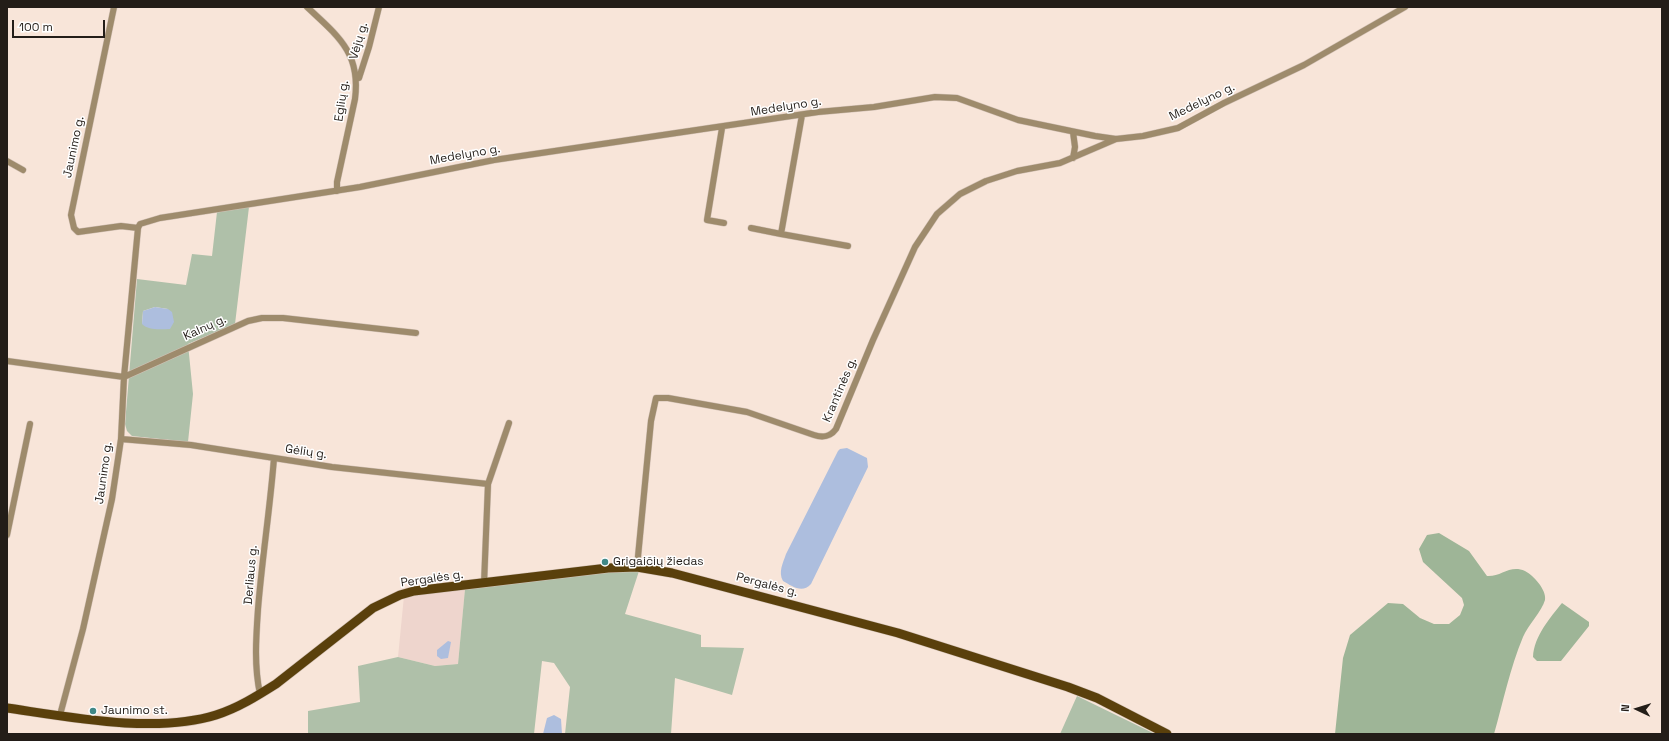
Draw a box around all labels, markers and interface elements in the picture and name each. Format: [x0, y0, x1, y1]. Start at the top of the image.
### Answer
scale bar [14, 12, 107, 38]
text: 100 m [19, 19, 53, 35]
street label: Vėjų g. [347, 21, 371, 61]
street label: Eglių g. [332, 79, 352, 123]
street label: Medelyno g. [1167, 80, 1237, 124]
street label: Medelyno g. [750, 94, 822, 120]
street label: Jaunimo g. [60, 115, 88, 179]
street label: Medelyno g. [429, 142, 501, 168]
street label: Kalnų g. [181, 312, 229, 344]
street label: Krantinės g. [820, 356, 860, 424]
street label: Jaunimo g. [93, 441, 115, 505]
street label: Gėlių g. [284, 442, 328, 462]
street label: Derliaus g. [241, 545, 261, 605]
place label: Grigaičių žiedas [613, 555, 704, 569]
marker: Grigaičių žiedas [600, 557, 610, 567]
street label: Pergalės g. [400, 567, 464, 591]
street label: Pergalės g. [735, 570, 799, 600]
north arrow [1617, 689, 1657, 729]
place label: Jaunimo st. [101, 704, 168, 718]
text: N [1618, 704, 1632, 712]
marker: Jaunimo st. [88, 706, 98, 716]

